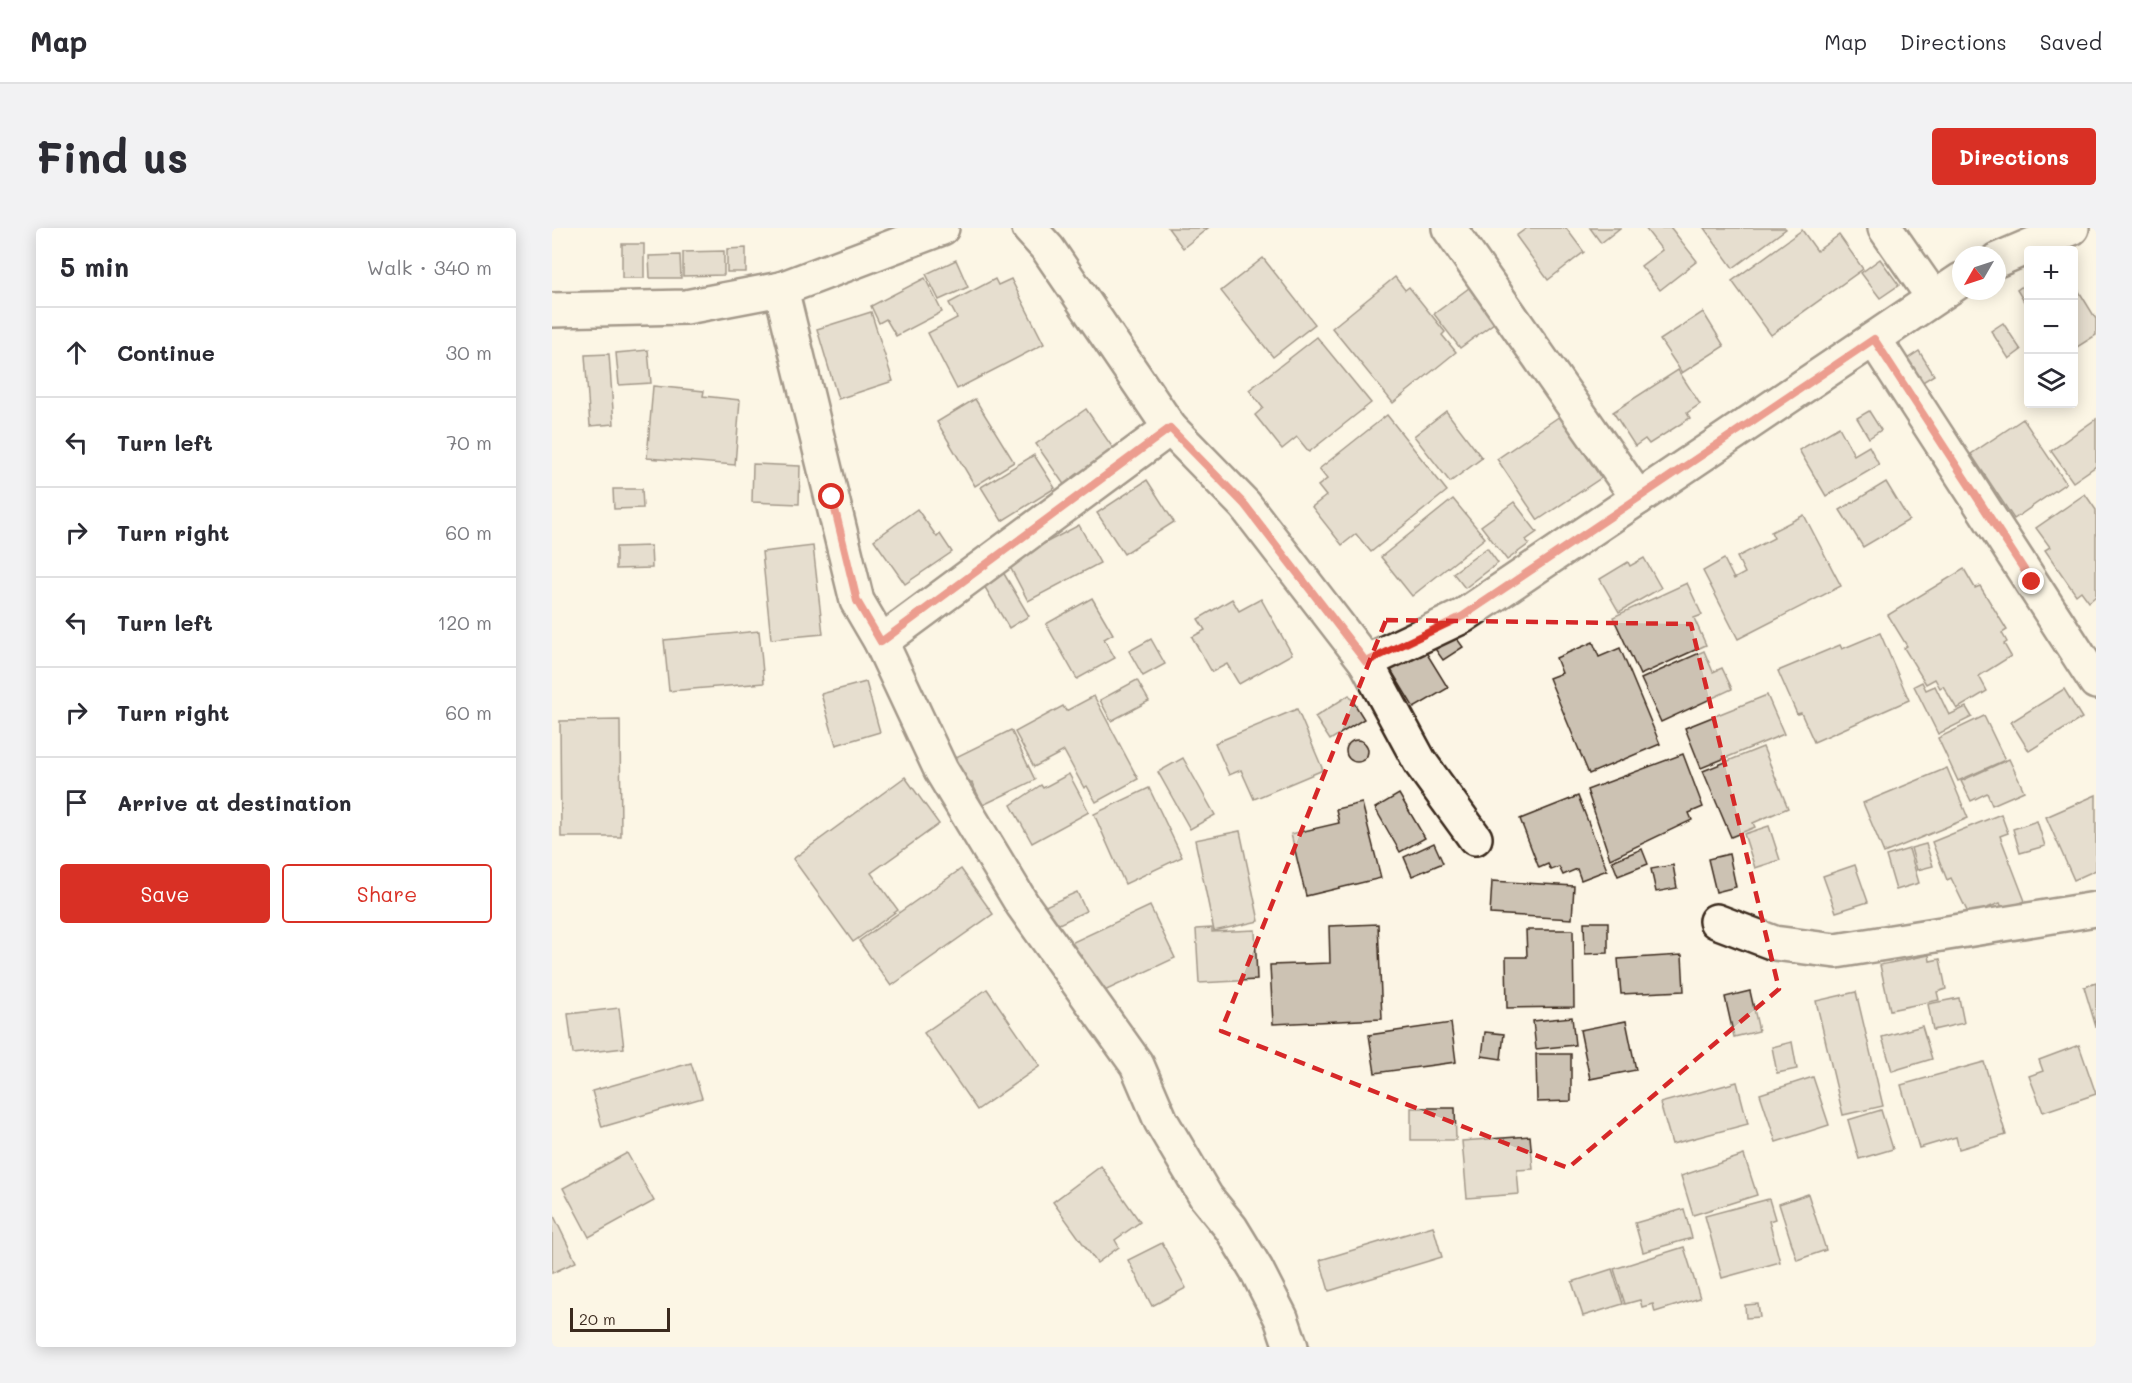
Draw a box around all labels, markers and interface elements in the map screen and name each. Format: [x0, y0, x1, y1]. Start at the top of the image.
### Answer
text: Map [30, 23, 87, 59]
text: Map [1824, 28, 1867, 55]
text: Directions [1900, 28, 2007, 55]
text: Saved [2040, 28, 2102, 55]
button: Directions [1932, 128, 2096, 185]
text: Find us [36, 129, 188, 184]
north arrow [1952, 246, 2006, 300]
map controls [2024, 246, 2078, 408]
button: + [2024, 246, 2078, 300]
text: 5 min [60, 250, 129, 284]
text: Walk · 340 m [367, 254, 492, 280]
button: − [2024, 300, 2078, 354]
icon: ahead [60, 336, 93, 369]
text: Continue [117, 338, 215, 367]
text: 30 m [446, 339, 492, 365]
button: layers [2024, 354, 2078, 408]
icon: left [60, 426, 93, 459]
text: Turn left [117, 428, 213, 457]
text: 70 m [446, 429, 492, 455]
route start [818, 483, 844, 509]
icon: right [60, 516, 93, 549]
text: Turn right [117, 518, 229, 547]
text: 60 m [445, 519, 492, 545]
route end [2018, 568, 2044, 594]
icon: left [60, 606, 93, 639]
text: Turn left [117, 608, 213, 637]
text: 120 m [437, 609, 492, 635]
icon: right [60, 696, 93, 729]
text: Turn right [117, 698, 229, 727]
text: 60 m [445, 699, 492, 725]
icon: arrive [60, 786, 93, 819]
text: Arrive at destination [117, 788, 352, 817]
button: Save [60, 864, 270, 923]
button: Share [282, 864, 492, 923]
scale bar [570, 1305, 670, 1332]
text: 20 m [579, 1308, 616, 1329]

